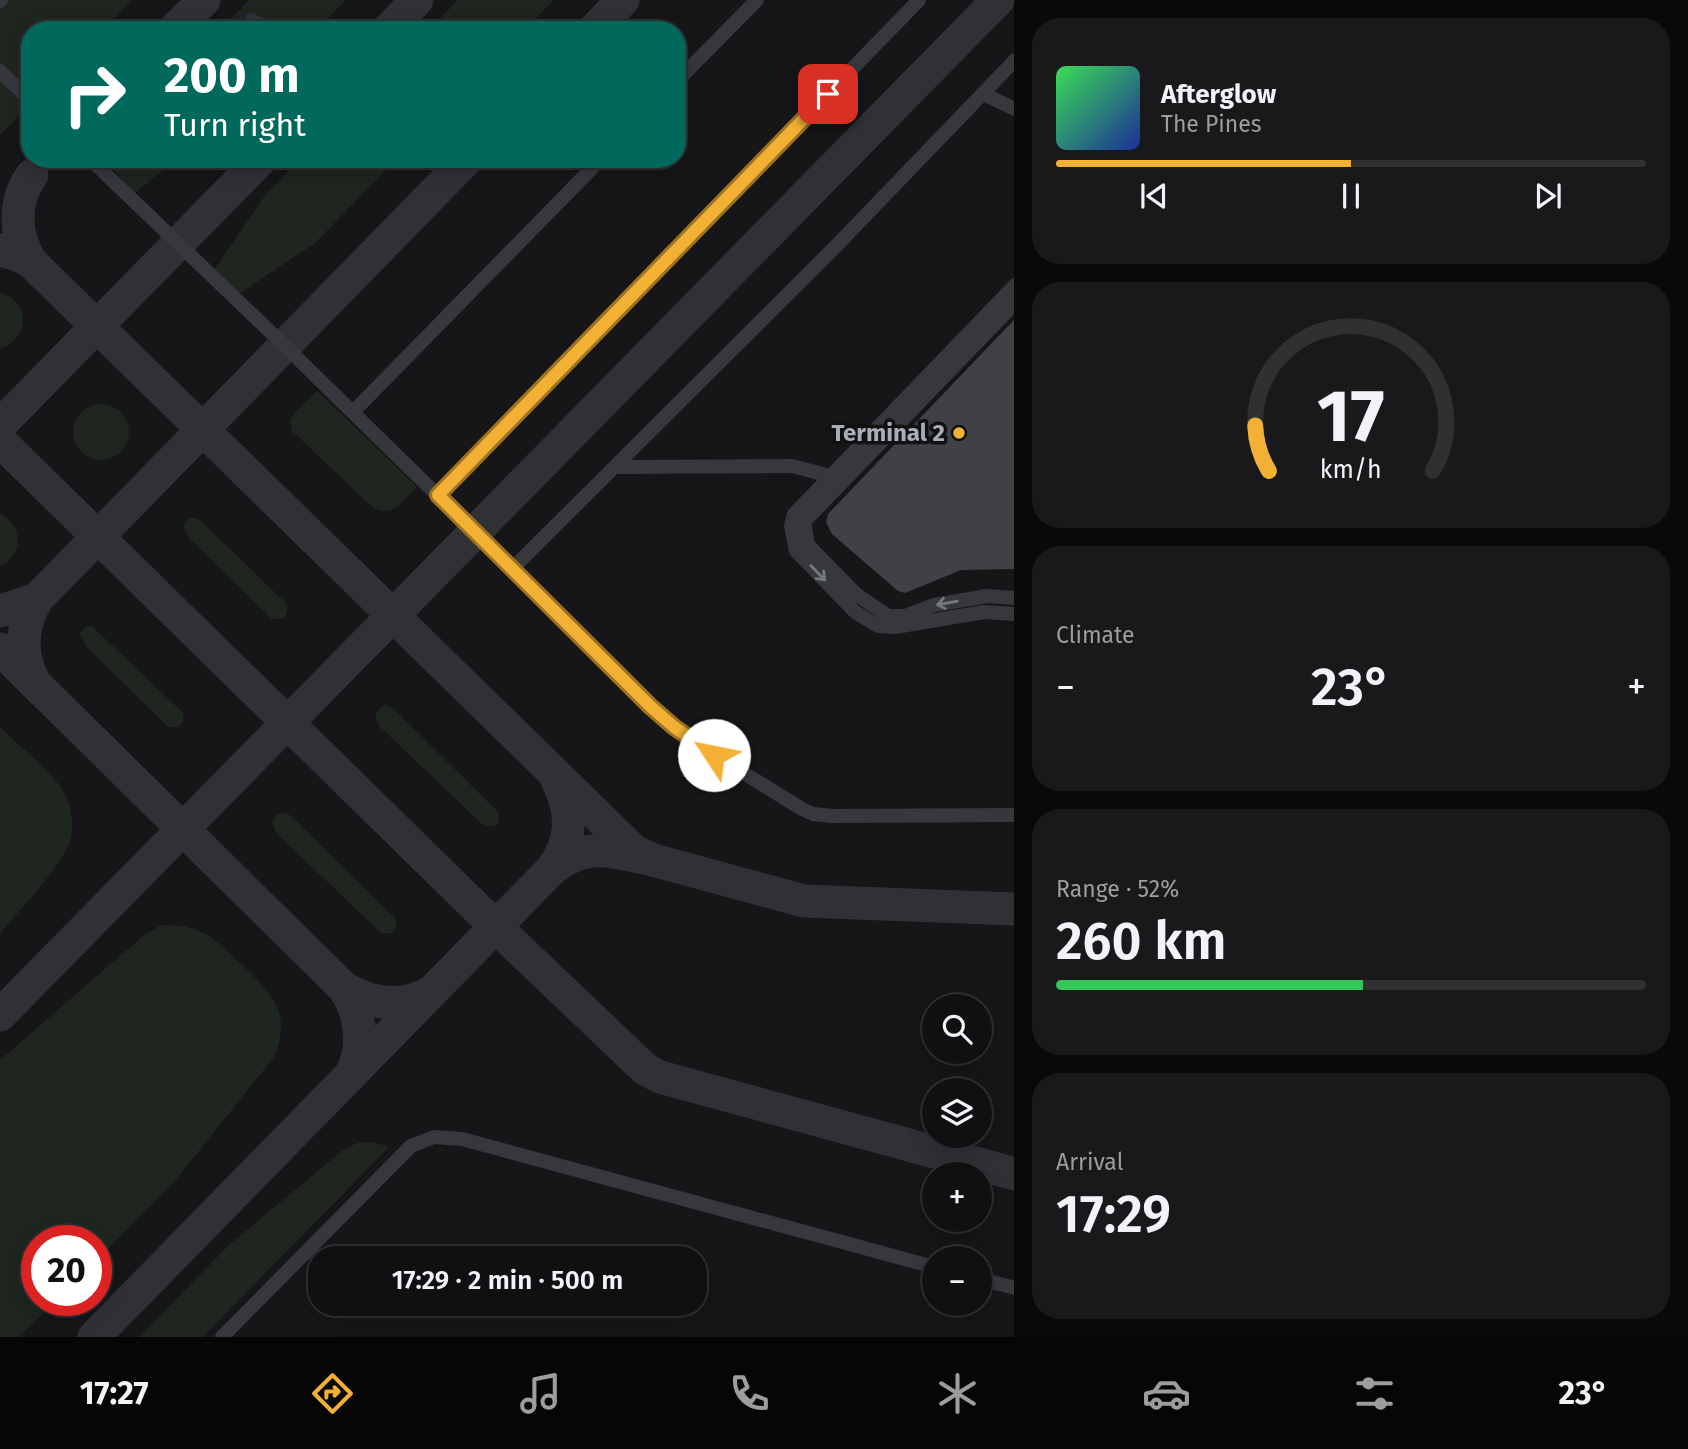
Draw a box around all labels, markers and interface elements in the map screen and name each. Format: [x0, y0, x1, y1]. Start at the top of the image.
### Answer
text: 200 m [164, 46, 300, 105]
icon: right [49, 49, 140, 140]
pin [798, 64, 858, 124]
icon: arrive [809, 75, 847, 113]
text: Afterglow [1161, 79, 1276, 110]
text: Turn right [164, 106, 306, 144]
text: The Pines [1161, 110, 1262, 138]
icon: previous [1135, 177, 1173, 215]
icon: pause [1332, 177, 1370, 215]
icon: next [1529, 177, 1567, 215]
text: 17 [1317, 373, 1385, 460]
place label: Terminal 2 [831, 419, 945, 447]
marker: Terminal 2 [951, 425, 967, 441]
text: km/h [1320, 454, 1382, 484]
one-way arrow [809, 564, 826, 582]
one-way arrow [936, 597, 959, 610]
text: Climate [1056, 621, 1135, 649]
text: 23° [1311, 656, 1391, 719]
text: − [1056, 664, 1075, 710]
text: + [1627, 664, 1646, 710]
position arrow [677, 718, 751, 792]
text: Range · 52% [1056, 875, 1179, 903]
text: 260 km [1056, 910, 1227, 973]
map controls [922, 994, 992, 1316]
button: search [922, 994, 992, 1064]
button: layers [922, 1078, 992, 1148]
text: Arrival [1056, 1148, 1123, 1176]
button: + [922, 1162, 992, 1232]
text: 17:29 [1056, 1183, 1171, 1246]
speed limit sign: 20 [21, 1225, 112, 1316]
button: − [922, 1246, 992, 1316]
text: 17:29 · 2 min · 500 m [392, 1265, 623, 1296]
icon: directions [308, 1369, 357, 1418]
icon: music [516, 1369, 565, 1418]
icon: phone [725, 1369, 774, 1418]
icon: climate [933, 1369, 982, 1418]
icon: car [1142, 1369, 1191, 1418]
icon: filters [1350, 1369, 1399, 1418]
text: 17:27 [80, 1374, 148, 1412]
text: 23° [1559, 1374, 1608, 1412]

